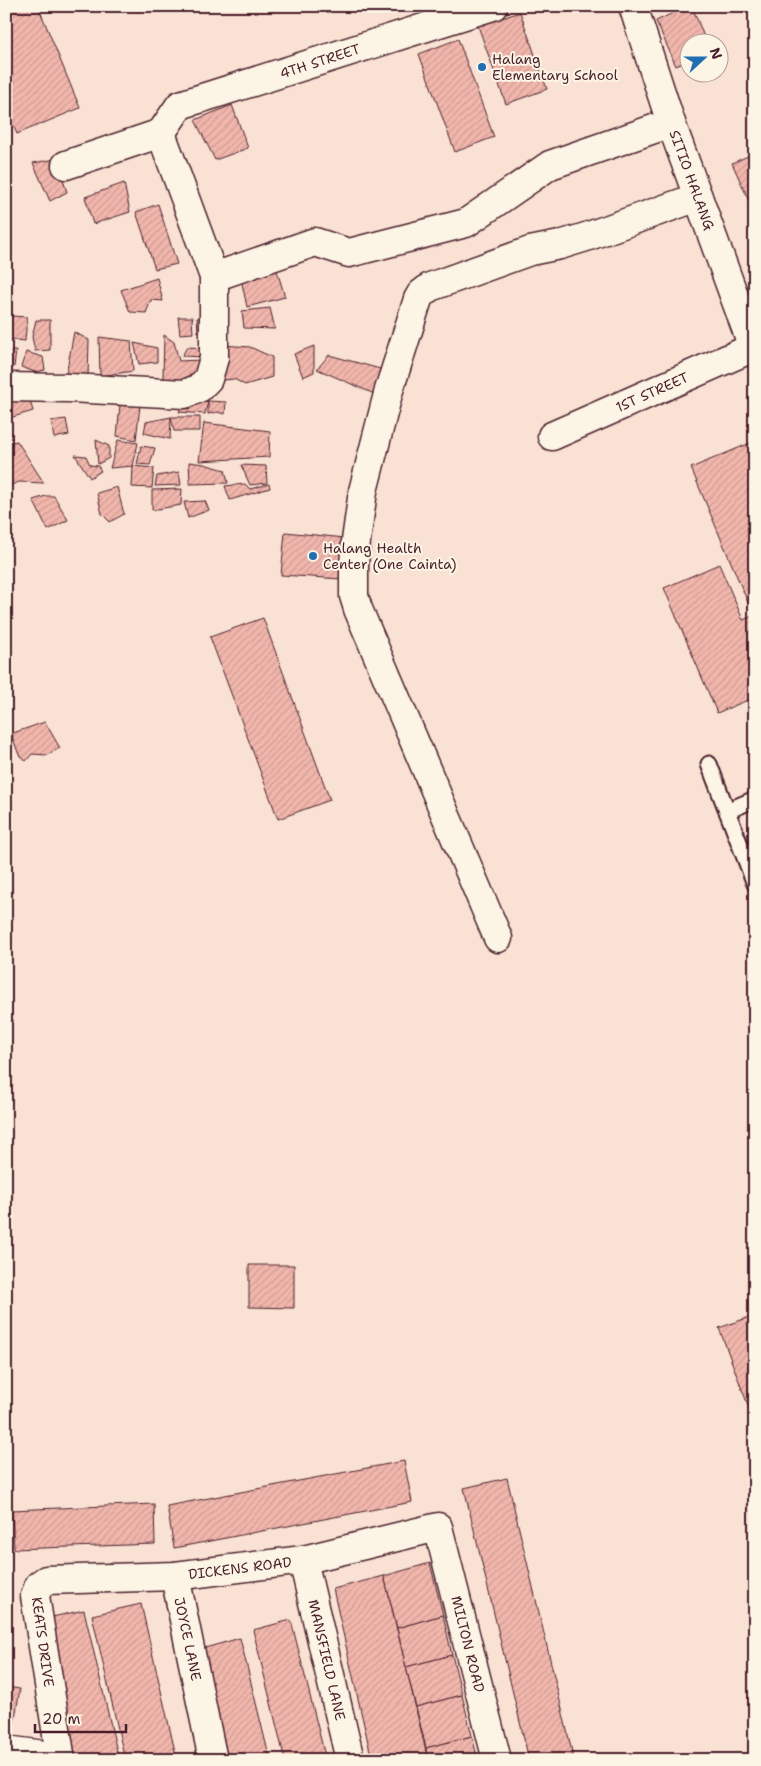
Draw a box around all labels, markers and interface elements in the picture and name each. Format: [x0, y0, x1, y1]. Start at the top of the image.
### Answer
north arrow [678, 32, 728, 82]
street label: 4TH STREET [278, 39, 363, 82]
text: N [706, 45, 727, 62]
place label: Halang Elementary School [492, 50, 619, 84]
marker: Halang Elementary School [476, 61, 488, 73]
street label: SITIO HALANG [666, 128, 719, 233]
street label: 1ST STREET [613, 368, 692, 416]
place label: Halang Health Center (One Cainta) [323, 539, 457, 573]
marker: Halang Health Center (One Cainta) [307, 550, 319, 562]
street label: DICKENS ROAD [187, 1553, 293, 1583]
street label: MILTON ROAD [447, 1594, 489, 1694]
street label: KEATS DRIVE [28, 1596, 58, 1689]
street label: JOYCE LANE [170, 1596, 206, 1683]
street label: MANSFIELD LANE [304, 1598, 350, 1723]
scale bar [35, 1701, 126, 1733]
text: 20 m [42, 1709, 81, 1729]

